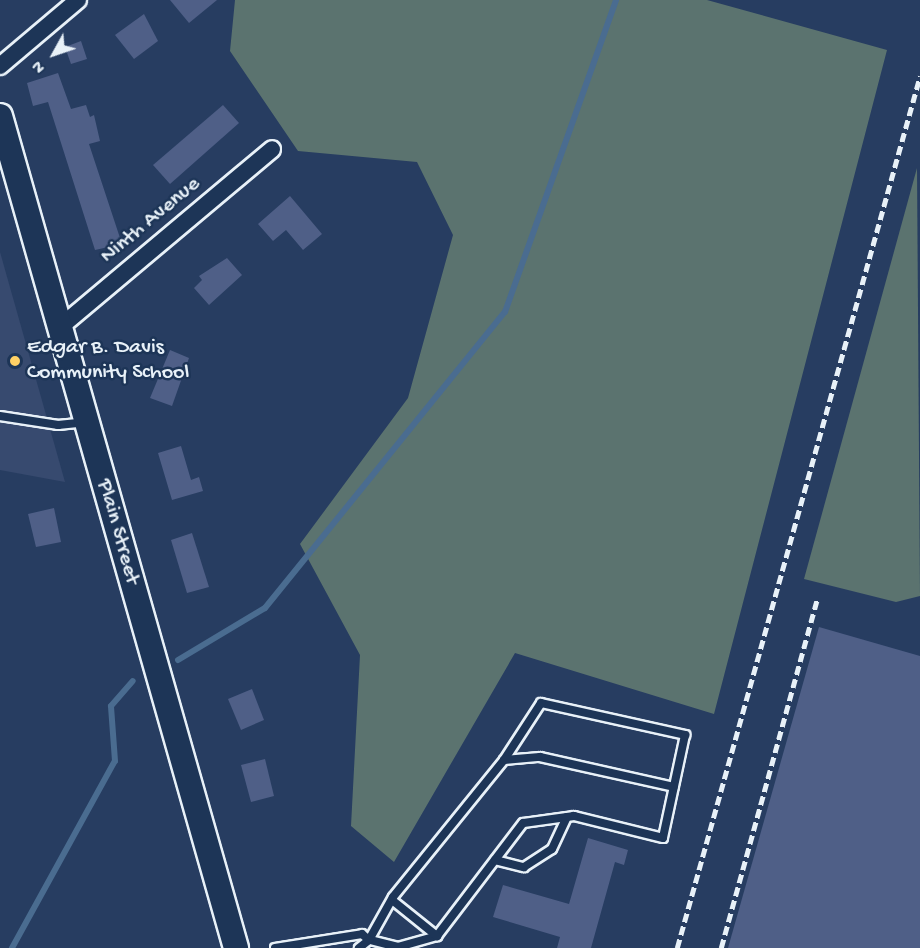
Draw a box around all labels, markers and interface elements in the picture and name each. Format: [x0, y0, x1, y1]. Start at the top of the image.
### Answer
north arrow [24, 24, 84, 84]
text: N [29, 56, 50, 76]
street label: Ninth Avenue [96, 172, 206, 270]
place label: Edgar B. Davis Community School [27, 335, 189, 386]
marker: Edgar B. Davis Community School [8, 354, 22, 368]
street label: Plain Street [89, 476, 145, 588]

